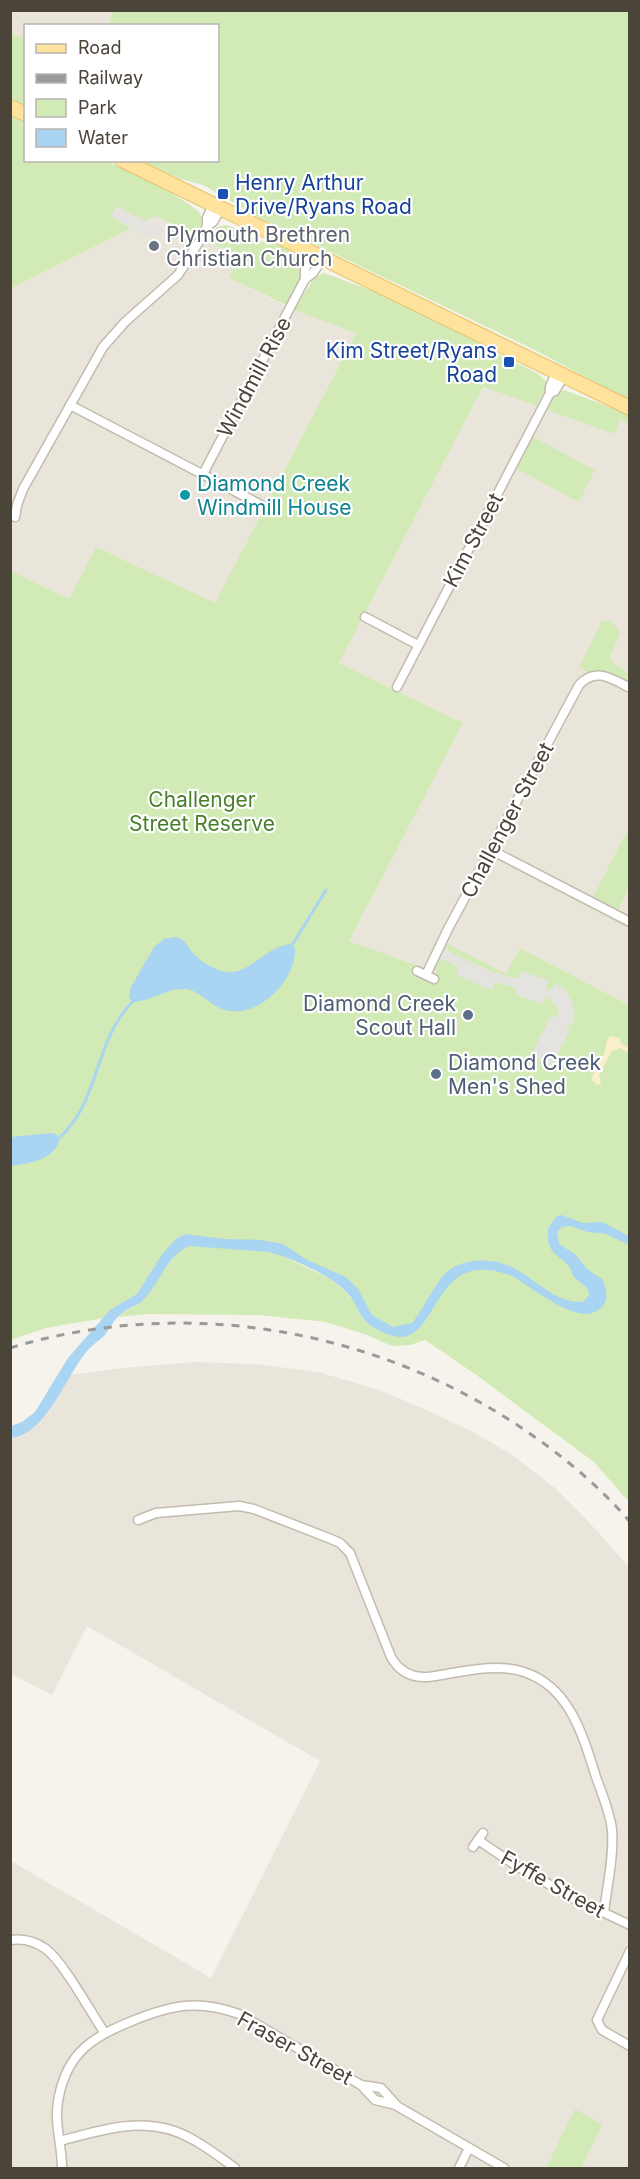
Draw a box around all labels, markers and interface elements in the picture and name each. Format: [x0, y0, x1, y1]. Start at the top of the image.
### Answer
legend [24, 24, 219, 162]
text: Road [78, 37, 121, 58]
text: Railway [78, 67, 143, 88]
text: Park [78, 97, 117, 118]
text: Water [78, 127, 128, 148]
place label: Henry Arthur Drive/Ryans Road [235, 170, 412, 219]
marker: Henry Arthur Drive/Ryans Road [216, 187, 230, 201]
place label: Plymouth Brethren Christian Church [166, 222, 350, 271]
marker: Plymouth Brethren Christian Church [147, 239, 161, 253]
street label: Windmill Rise [212, 313, 296, 441]
place label: Kim Street/Ryans Road [326, 338, 497, 387]
marker: Kim Street/Ryans Road [502, 355, 516, 369]
place label: Diamond Creek Windmill House [197, 471, 352, 520]
marker: Diamond Creek Windmill House [178, 488, 192, 502]
street label: Kim Street [438, 489, 508, 591]
street label: Challenger Street [455, 738, 559, 902]
park label: Challenger Street Reserve [129, 787, 275, 836]
place label: Diamond Creek Scout Hall [303, 991, 456, 1040]
marker: Diamond Creek Scout Hall [461, 1008, 475, 1022]
place label: Diamond Creek Men's Shed [448, 1050, 602, 1099]
marker: Diamond Creek Men's Shed [429, 1067, 443, 1081]
street label: Fyffe Street [497, 1845, 610, 1923]
street label: Fraser Street [233, 2006, 357, 2090]

